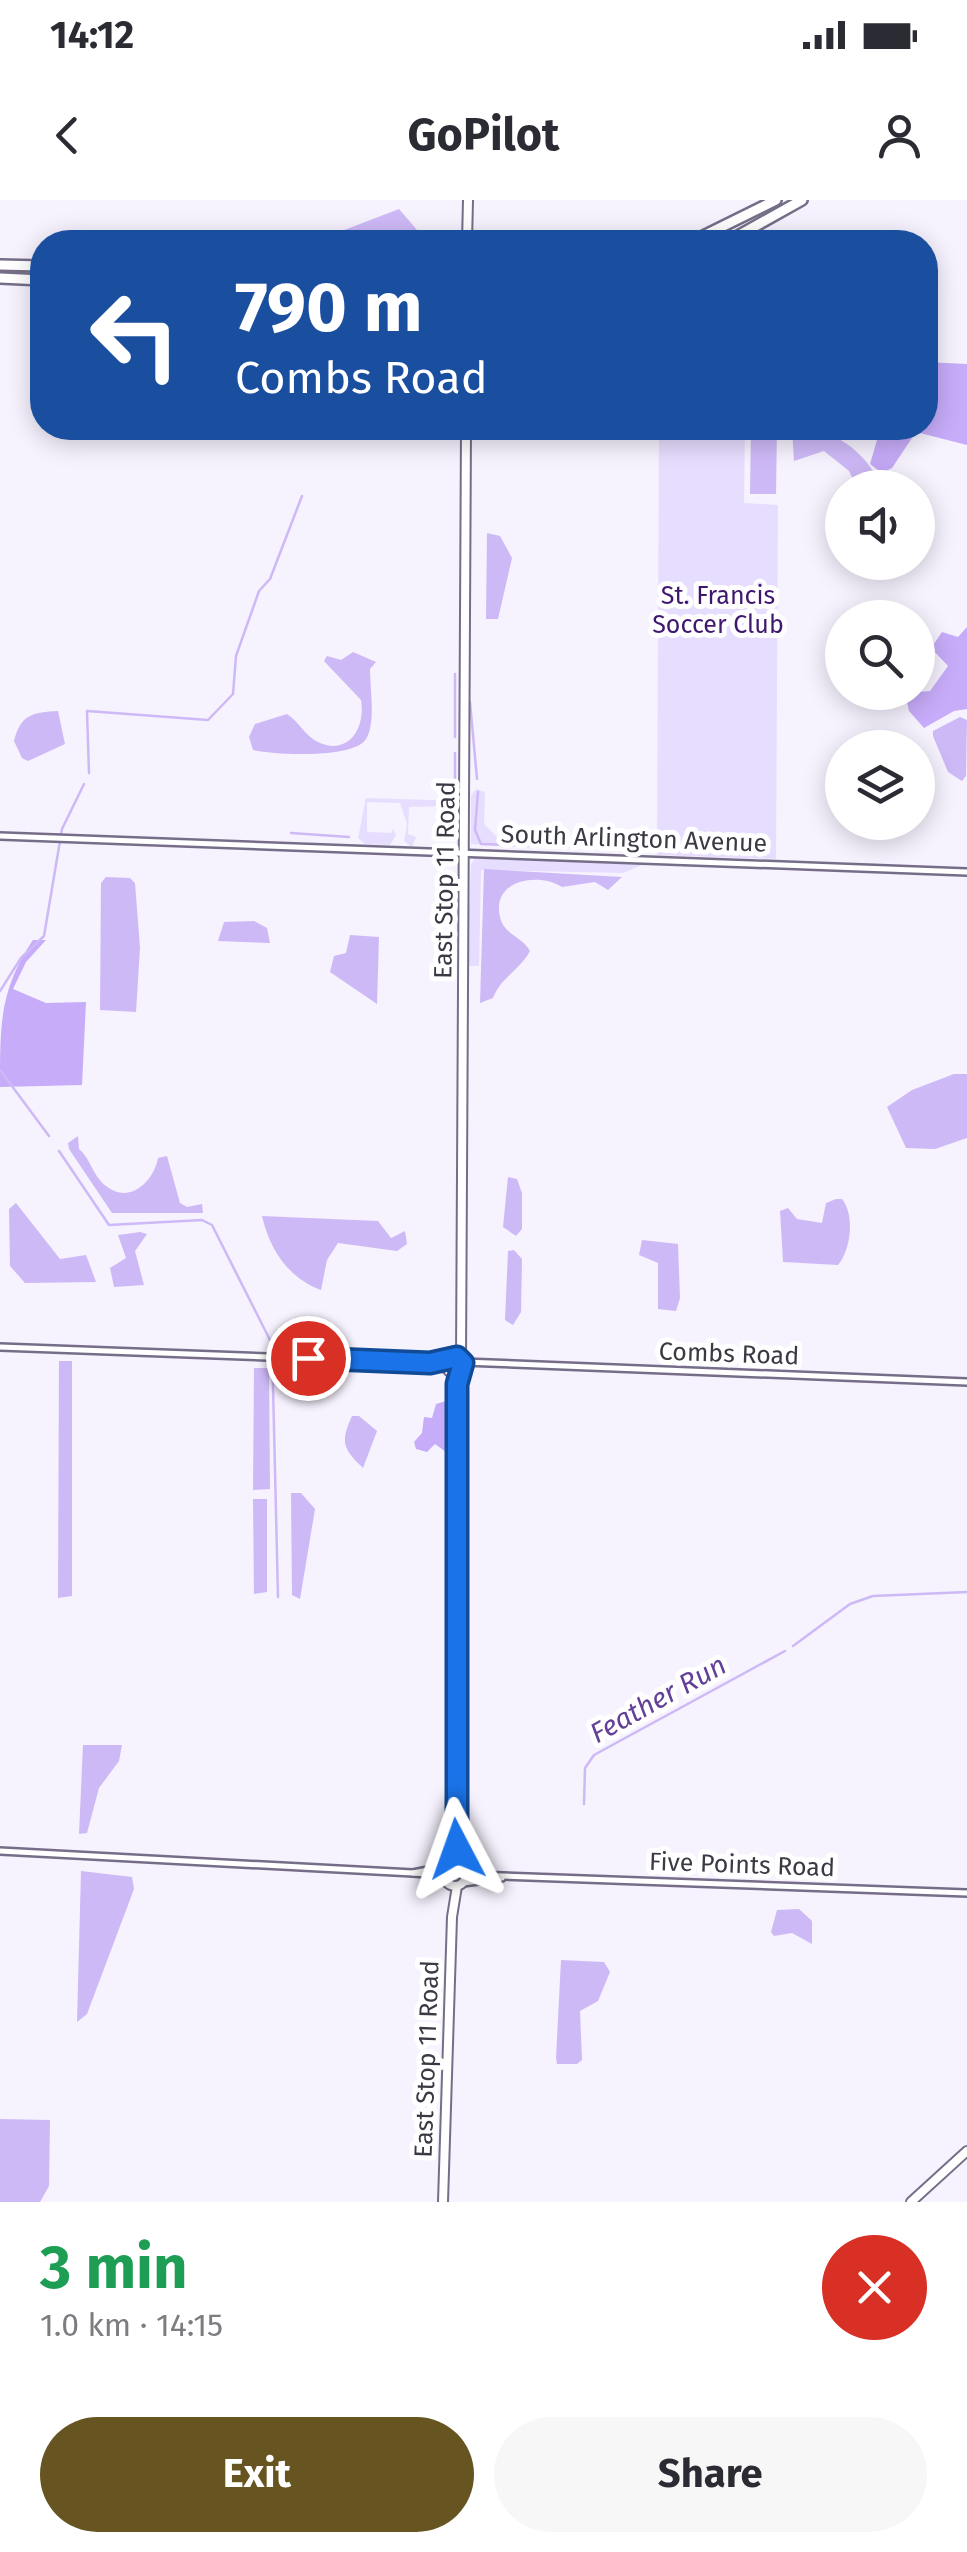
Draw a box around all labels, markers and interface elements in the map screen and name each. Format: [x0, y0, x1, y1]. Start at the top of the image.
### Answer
text: 14:12 [50, 12, 134, 58]
icon: back [40, 108, 95, 163]
text: GoPilot [408, 108, 559, 162]
icon: person [872, 108, 927, 163]
text: 790 m [235, 266, 423, 350]
icon: left [70, 270, 200, 400]
text: Combs Road [235, 351, 488, 405]
map controls [825, 470, 935, 840]
button: sound [825, 470, 935, 580]
park label: St. Francis Soccer Club [652, 581, 784, 640]
button: search [825, 600, 935, 710]
button: layers [825, 730, 935, 840]
street label: East Stop 11 Road [428, 781, 462, 979]
street label: South Arlington Avenue [500, 819, 768, 859]
pin [266, 1316, 351, 1401]
icon: arrive [281, 1331, 336, 1386]
street label: Combs Road [658, 1337, 800, 1371]
water label: Feather Run [584, 1648, 732, 1750]
position arrow [405, 1797, 509, 1901]
street label: Five Points Road [649, 1847, 835, 1883]
street label: East Stop 11 Road [409, 1960, 445, 2158]
text: 3 min [40, 2232, 188, 2304]
button: close [822, 2235, 927, 2340]
text: 1.0 km · 14:15 [40, 2306, 223, 2344]
button: Exit [40, 2417, 474, 2532]
button: Share [494, 2417, 927, 2532]

